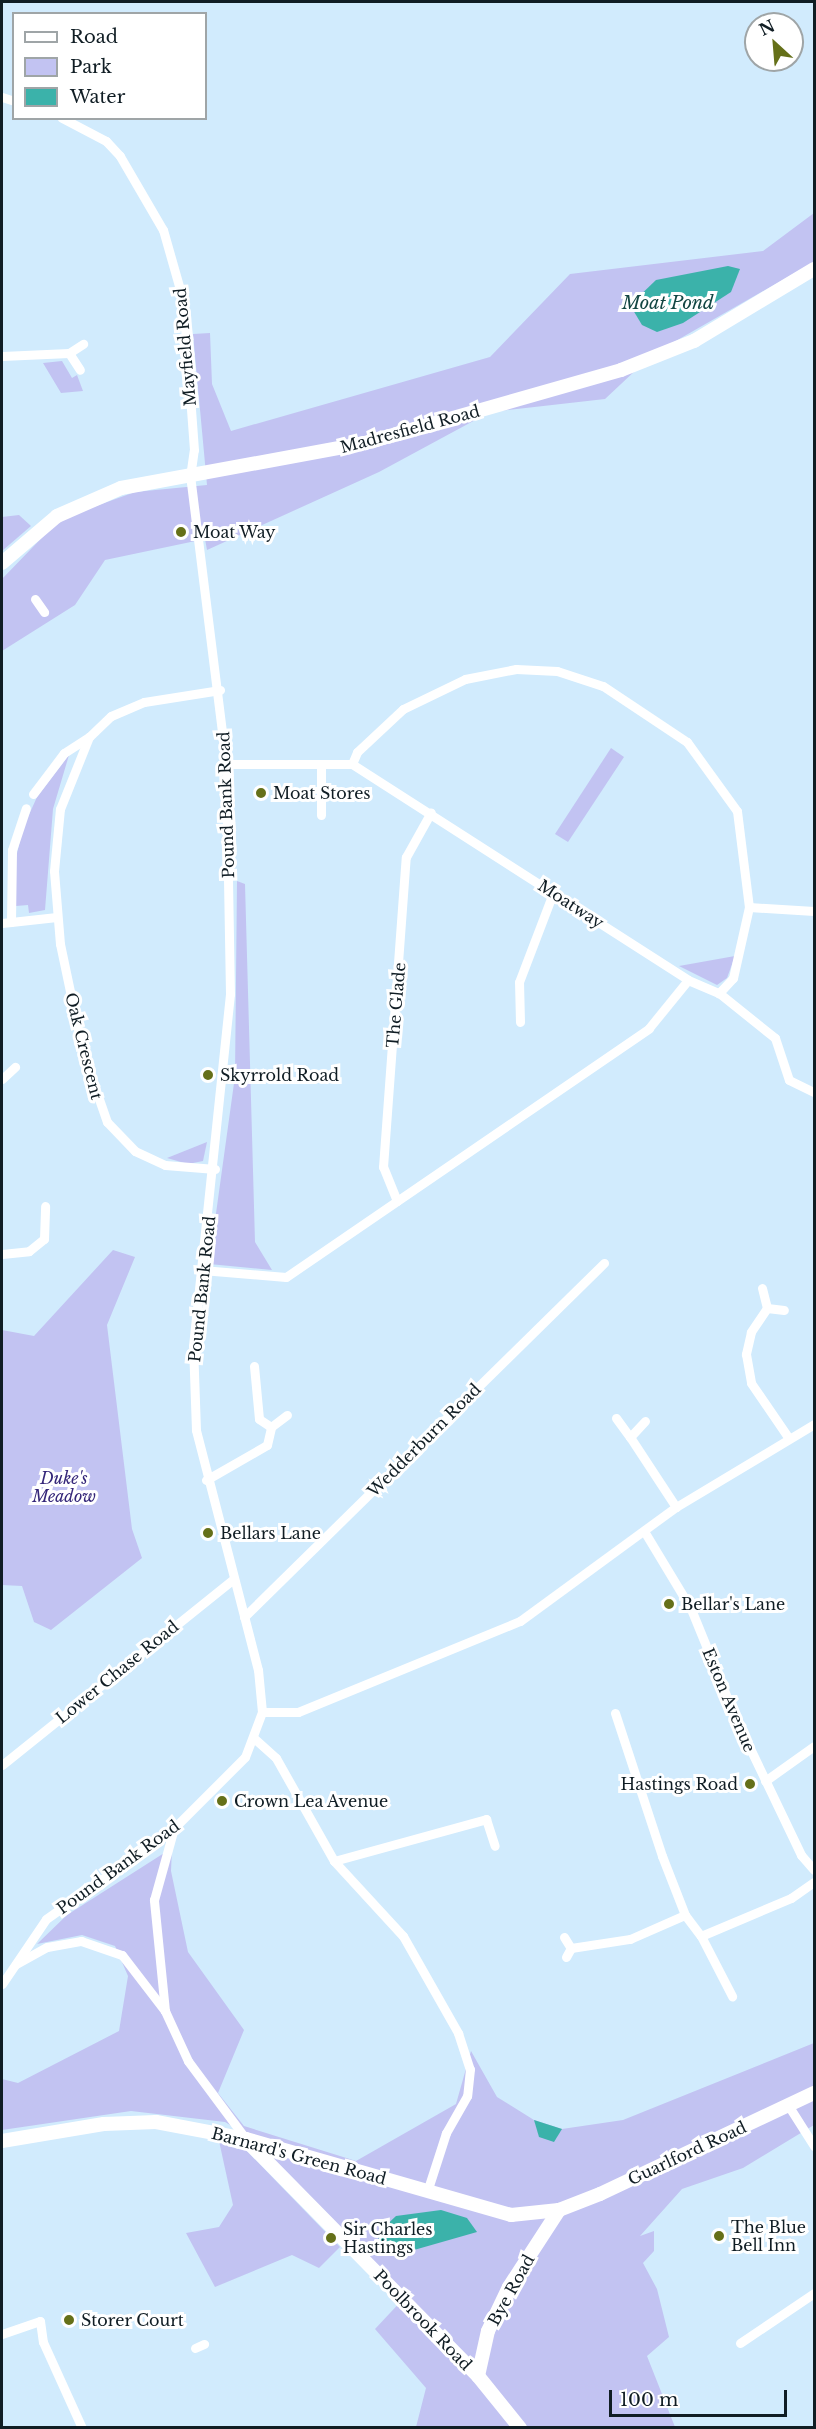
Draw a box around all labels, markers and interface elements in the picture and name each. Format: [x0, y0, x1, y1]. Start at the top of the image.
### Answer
legend [12, 12, 207, 120]
north arrow [744, 12, 804, 72]
text: N [756, 15, 778, 40]
text: Road [70, 26, 118, 48]
text: Park [70, 56, 112, 78]
text: Water [70, 86, 125, 108]
street label: Mayfield Road [170, 287, 200, 407]
water label: Moat Pond [622, 292, 714, 314]
street label: Madresfield Road [338, 401, 482, 457]
place label: Moat Way [193, 522, 276, 542]
marker: Moat Way [174, 525, 188, 539]
street label: Pound Bank Road [214, 731, 238, 879]
place label: Moat Stores [273, 783, 371, 803]
marker: Moat Stores [254, 786, 268, 800]
street label: Moatway [534, 876, 608, 932]
street label: The Glade [383, 962, 409, 1048]
street label: Oak Crescent [61, 990, 107, 1102]
place label: Skyrrold Road [220, 1065, 339, 1085]
marker: Skyrrold Road [201, 1068, 215, 1082]
street label: Pound Bank Road [185, 1215, 219, 1363]
street label: Wedderburn Road [363, 1379, 485, 1501]
park label: Duke's Meadow [32, 1468, 96, 1506]
place label: Bellars Lane [220, 1523, 321, 1543]
marker: Bellars Lane [201, 1526, 215, 1540]
place label: Bellar's Lane [681, 1594, 785, 1614]
marker: Bellar's Lane [662, 1597, 676, 1611]
street label: Lower Chase Road [52, 1616, 182, 1728]
street label: Eston Avenue [698, 1645, 760, 1755]
place label: Hastings Road [621, 1774, 738, 1794]
marker: Hastings Road [743, 1777, 757, 1791]
place label: Crown Lea Avenue [234, 1791, 389, 1811]
marker: Crown Lea Avenue [215, 1794, 229, 1808]
street label: Pound Bank Road [53, 1816, 183, 1918]
street label: Guarlford Road [625, 2117, 749, 2189]
street label: Barnard's Green Road [210, 2123, 388, 2189]
place label: The Blue Bell Inn [731, 2217, 806, 2255]
place label: Sir Charles Hastings [343, 2219, 433, 2257]
marker: The Blue Bell Inn [712, 2229, 726, 2243]
marker: Sir Charles Hastings [324, 2231, 338, 2245]
street label: Bye Road [484, 2251, 538, 2329]
street label: Poolbrook Road [370, 2266, 476, 2374]
place label: Storer Court [81, 2310, 184, 2330]
marker: Storer Court [62, 2313, 76, 2327]
scale bar [612, 2378, 790, 2416]
text: 100 m [620, 2389, 678, 2411]

